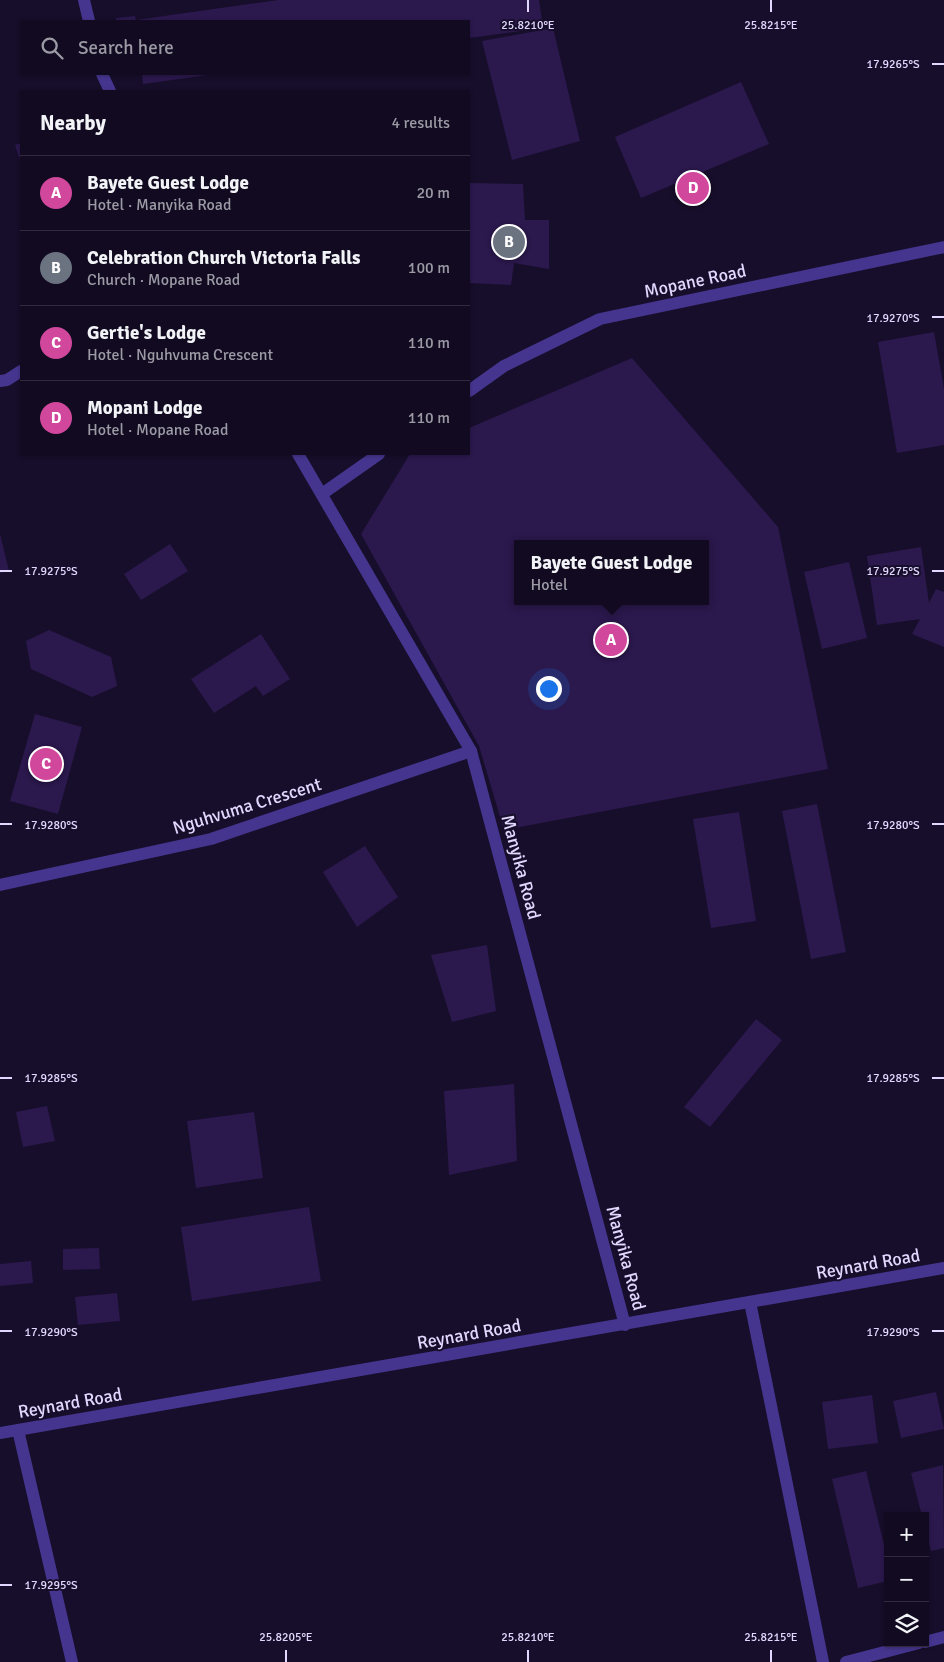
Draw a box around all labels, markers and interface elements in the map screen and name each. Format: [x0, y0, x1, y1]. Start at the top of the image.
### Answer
text: 25.8210°E [501, 18, 555, 33]
text: 25.8215°E [744, 18, 798, 33]
search box [20, 20, 470, 75]
icon: search [38, 34, 66, 62]
text: Search here [78, 36, 174, 60]
text: 17.9265°S [866, 57, 920, 72]
text: Nearby [40, 110, 106, 136]
text: 4 results [391, 113, 450, 133]
pin: D [677, 169, 709, 207]
text: Bayete Guest Lodge [87, 171, 249, 195]
text: A [51, 183, 61, 203]
text: 20 m [416, 183, 450, 203]
text: Hotel · Manyika Road [87, 195, 231, 215]
pin: B [493, 223, 525, 261]
text: Celebration Church Victoria Falls [87, 246, 361, 270]
text: B [51, 258, 61, 278]
text: 100 m [408, 258, 450, 278]
street label: Mopane Road [642, 259, 748, 303]
text: Church · Mopane Road [87, 270, 240, 290]
text: 17.9270°S [866, 311, 920, 326]
text: Gertie's Lodge [87, 321, 206, 345]
text: C [51, 333, 61, 353]
text: 110 m [408, 333, 450, 353]
text: Hotel · Nguhvuma Crescent [87, 345, 273, 365]
text: Mopani Lodge [87, 396, 202, 420]
text: D [51, 408, 61, 428]
text: 110 m [408, 408, 450, 428]
text: Hotel · Mopane Road [87, 420, 228, 440]
popup [514, 540, 709, 605]
text: Bayete Guest Lodge [531, 551, 692, 575]
text: 17.9275°S [24, 564, 78, 579]
text: 17.9275°S [866, 564, 920, 579]
text: Hotel [531, 575, 568, 595]
pin: A [595, 621, 627, 659]
your location [536, 676, 562, 702]
pin: C [30, 745, 62, 783]
street label: Nguhvuma Crescent [170, 773, 324, 839]
street label: Manyika Road [496, 812, 546, 922]
text: 17.9280°S [24, 818, 78, 833]
text: 17.9280°S [866, 818, 920, 833]
text: 17.9285°S [24, 1071, 78, 1086]
text: 17.9285°S [866, 1071, 920, 1086]
street label: Manyika Road [601, 1203, 651, 1313]
street label: Reynard Road [814, 1244, 922, 1284]
street label: Reynard Road [415, 1314, 523, 1354]
text: 17.9290°S [24, 1325, 78, 1340]
text: 17.9290°S [866, 1325, 920, 1340]
street label: Reynard Road [16, 1383, 124, 1423]
map controls [884, 1512, 929, 1647]
button: + [884, 1512, 929, 1557]
button: − [884, 1557, 929, 1602]
text: 17.9295°S [24, 1578, 78, 1593]
button: layers [884, 1602, 929, 1647]
text: 25.8205°E [259, 1630, 313, 1645]
text: 25.8210°E [501, 1630, 555, 1645]
text: 25.8215°E [744, 1630, 798, 1645]

